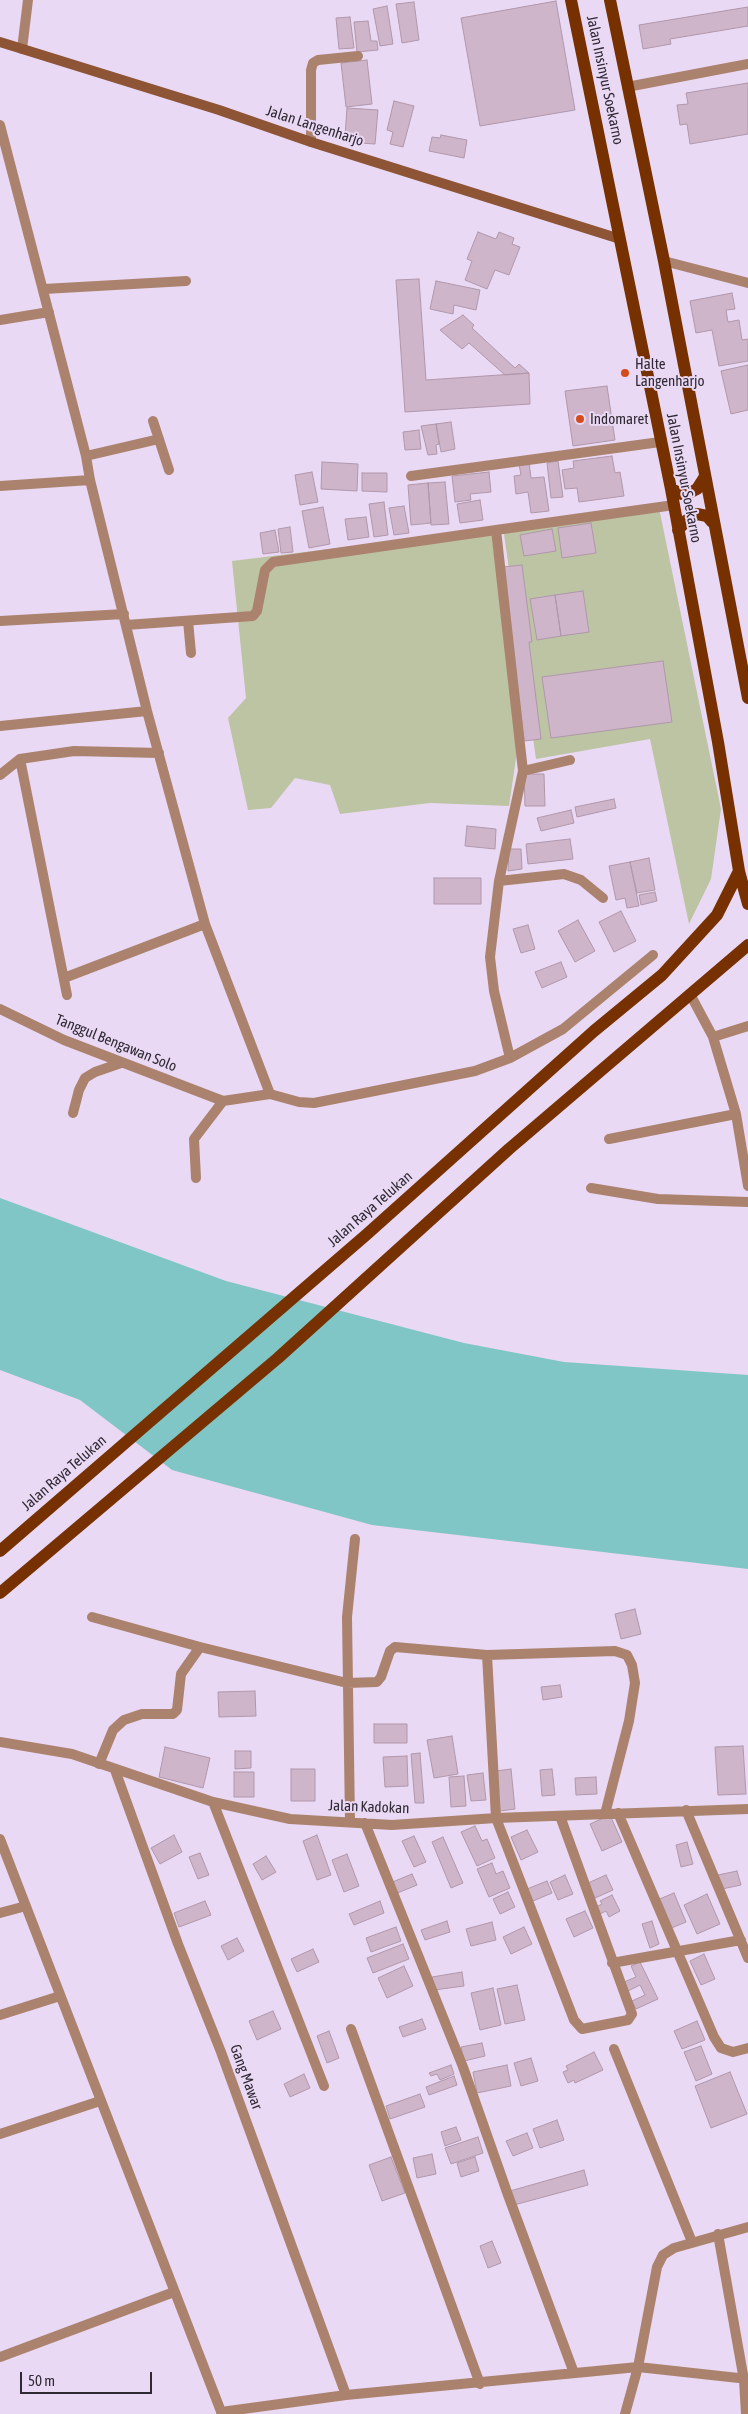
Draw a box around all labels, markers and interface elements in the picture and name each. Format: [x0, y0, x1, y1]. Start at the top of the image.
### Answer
street label: Jalan Insinyur Soekarno [583, 14, 627, 146]
street label: Jalan Langenharjo [264, 102, 366, 150]
place label: Halte Langenharjo [635, 355, 704, 390]
marker: Halte Langenharjo [619, 367, 631, 379]
place label: Indomaret [590, 410, 649, 428]
street label: Jalan Insinyur Soekarno [663, 412, 705, 544]
marker: Indomaret [574, 413, 586, 425]
street label: Tanggul Bengawan Solo [53, 1010, 179, 1076]
street label: Jalan Raya Telukan [324, 1167, 416, 1251]
street label: Jalan Raya Telukan [18, 1431, 110, 1515]
street label: Jalan Kadokan [328, 1797, 410, 1817]
street label: Gang Mawar [226, 2042, 266, 2112]
scale bar [22, 2362, 155, 2394]
text: 50 m [28, 2372, 55, 2389]

